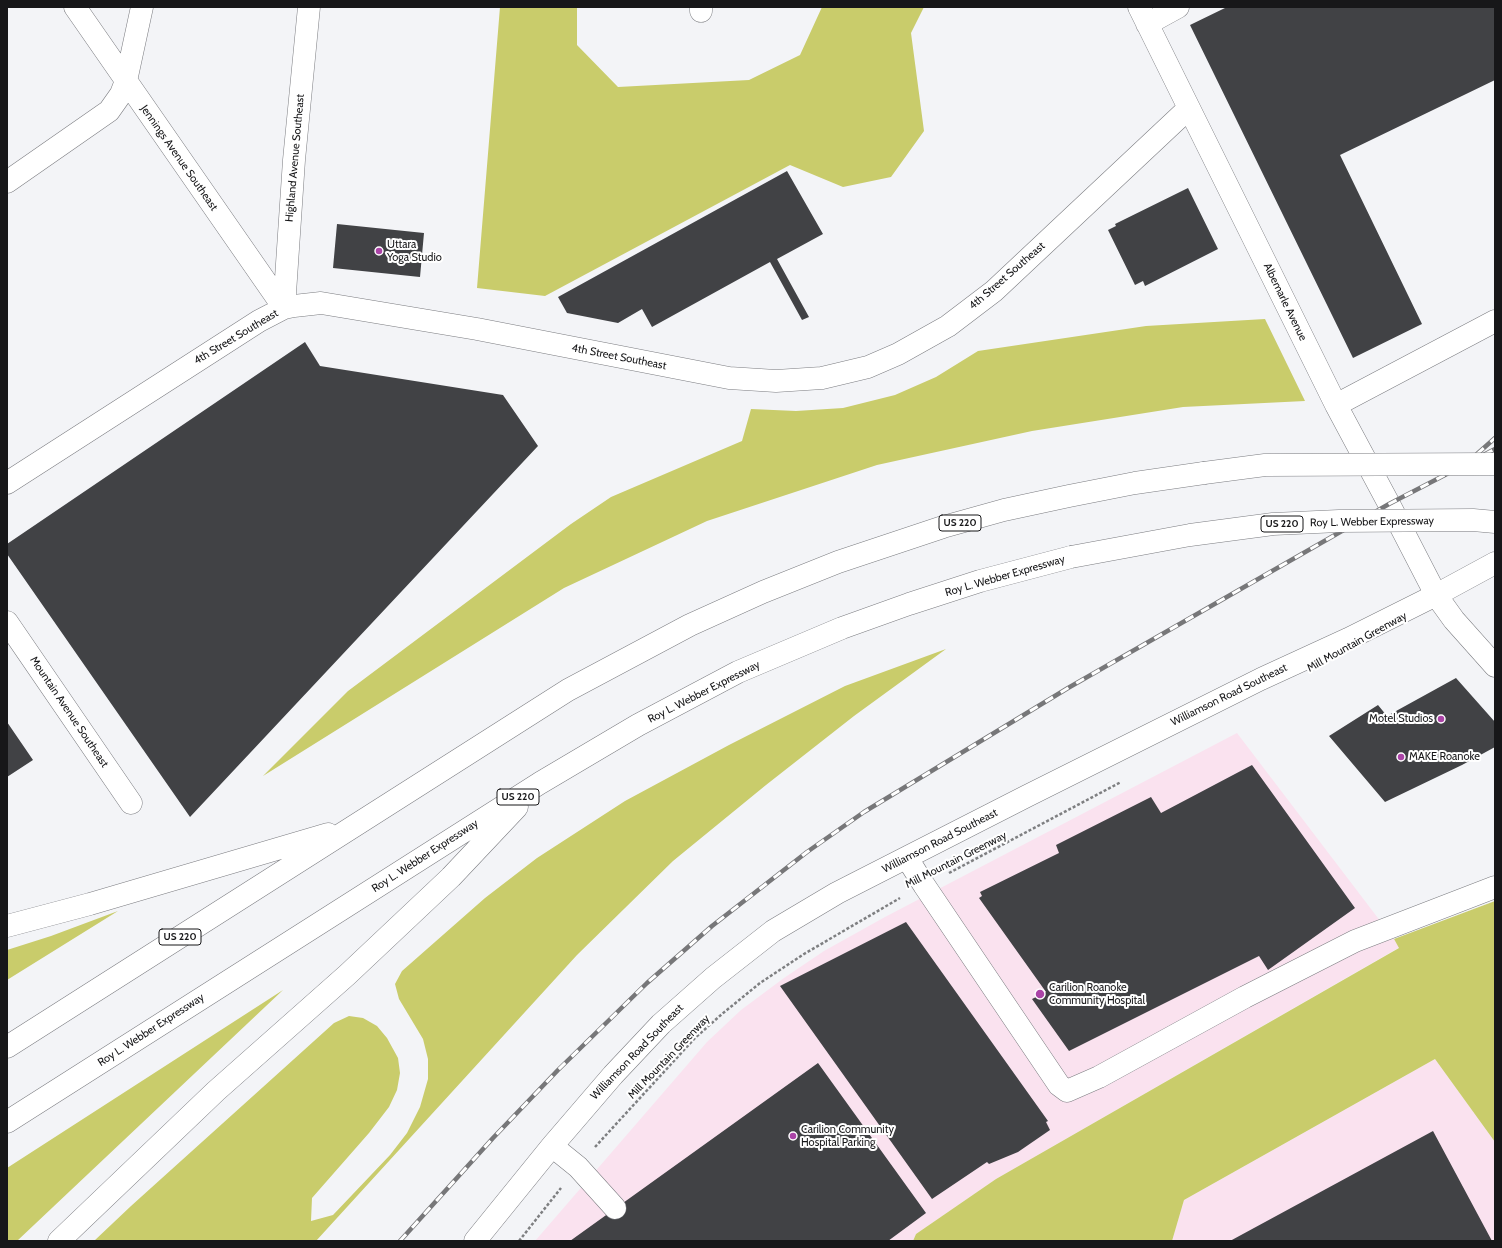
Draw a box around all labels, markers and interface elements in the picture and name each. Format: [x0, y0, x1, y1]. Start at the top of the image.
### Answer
street label: Highland Avenue Southeast [283, 93, 307, 223]
street label: Jennings Avenue Southeast [137, 103, 221, 213]
place label: Uttara Yoga Studio [387, 238, 442, 264]
street label: 4th Street Southeast [966, 239, 1048, 313]
marker: Uttara Yoga Studio [374, 246, 384, 256]
street label: Albemarle Avenue [1260, 261, 1310, 343]
street label: 4th Street Southeast [191, 307, 281, 367]
street label: 4th Street Southeast [570, 341, 668, 373]
street label: Roy L. Webber Expressway [1310, 514, 1434, 530]
road number: US 220 [939, 515, 981, 531]
road number: US 220 [1261, 516, 1303, 532]
street label: Roy L. Webber Expressway [944, 553, 1066, 599]
street label: Mill Mountain Greenway [1305, 609, 1409, 675]
street label: Mountain Avenue Southeast [27, 654, 111, 770]
street label: Roy L. Webber Expressway [646, 658, 762, 726]
street label: Williamson Road Southeast [1169, 661, 1289, 729]
place label: Motel Studios [1369, 712, 1433, 726]
marker: Motel Studios [1436, 714, 1446, 724]
place label: MAKE Roanoke [1409, 750, 1480, 764]
marker: MAKE Roanoke [1396, 752, 1406, 762]
road number: US 220 [497, 789, 539, 805]
street label: Williamson Road Southeast [880, 806, 1000, 876]
street label: Roy L. Webber Expressway [369, 817, 481, 895]
street label: Mill Mountain Greenway [903, 829, 1009, 891]
road number: US 220 [159, 929, 201, 945]
place label: Carilion Roanoke Community Hospital [1049, 981, 1145, 1007]
marker: Carilion Roanoke Community Hospital [1034, 988, 1046, 1000]
street label: Roy L. Webber Expressway [95, 991, 207, 1069]
street label: Williamson Road Southeast [588, 1001, 686, 1103]
street label: Mill Mountain Greenway [625, 1012, 713, 1102]
place label: Carilion Community Hospital Parking [801, 1123, 894, 1149]
marker: Carilion Community Hospital Parking [788, 1131, 798, 1141]

